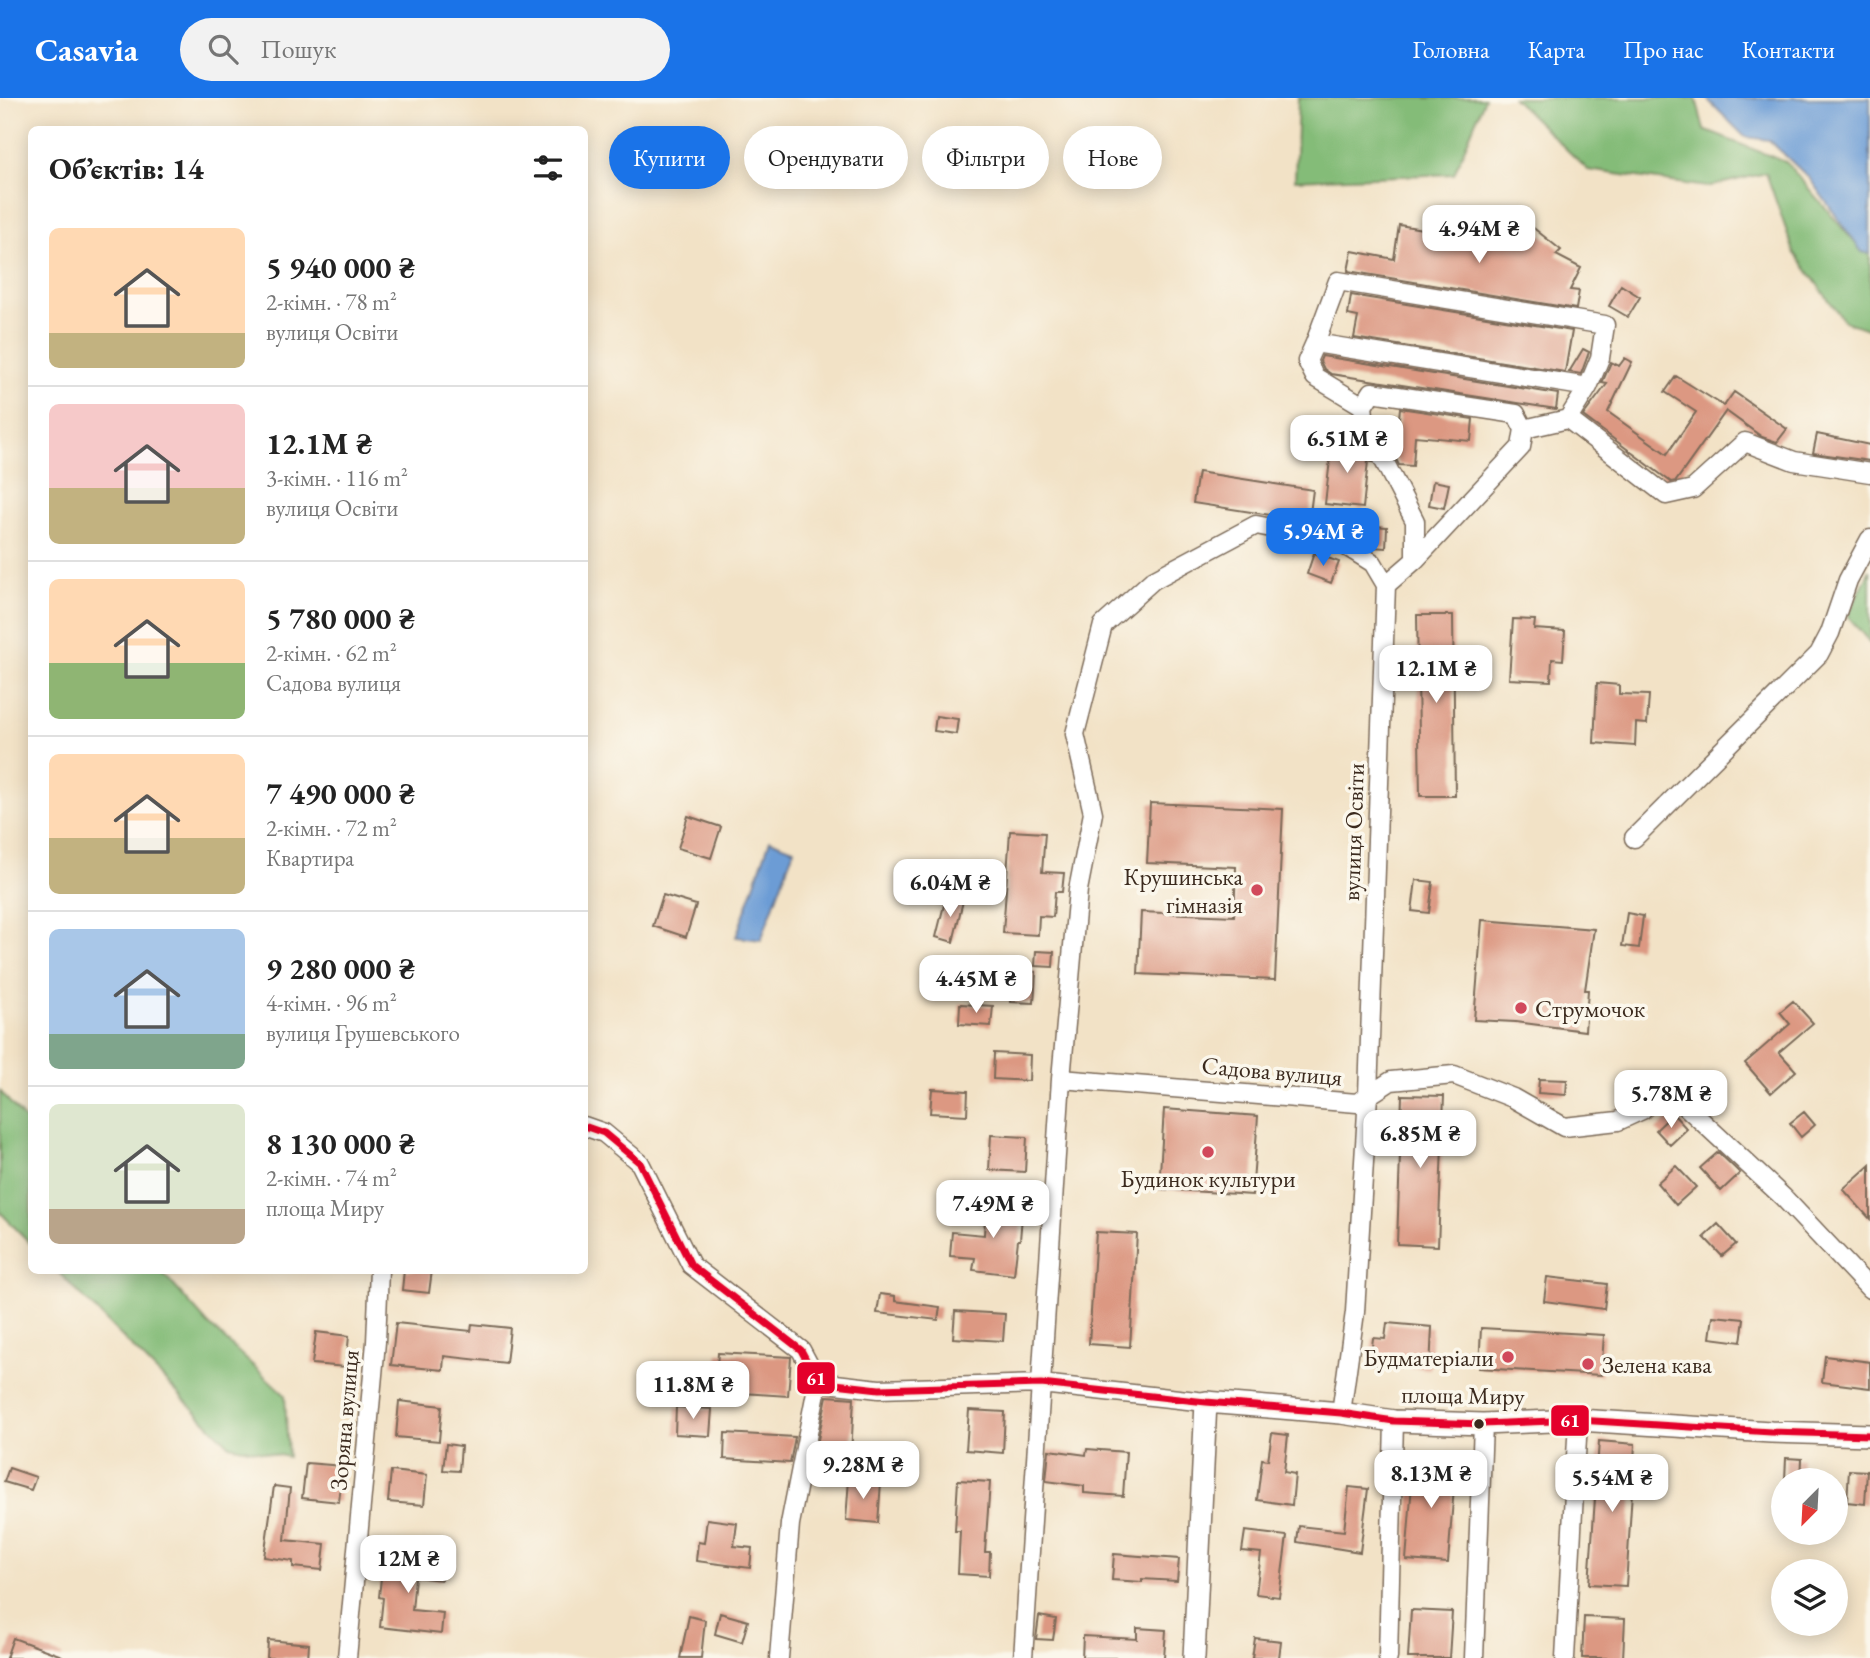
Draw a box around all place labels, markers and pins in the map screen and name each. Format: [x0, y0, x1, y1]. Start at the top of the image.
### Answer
pin: 4.94M ₴ [1414, 206, 1544, 265]
pin: 6.51M ₴ [1282, 416, 1412, 475]
pin: 5.94M ₴ [1258, 508, 1388, 568]
pin: 12.1M ₴ [1371, 646, 1501, 705]
pin: 6.04M ₴ [885, 860, 1015, 919]
place label: Крушинська гімназія [1124, 861, 1243, 920]
marker: Крушинська гімназія [1249, 882, 1265, 898]
pin: 4.45M ₴ [911, 956, 1041, 1015]
place label: Струмочок [1535, 993, 1646, 1024]
marker: Струмочок [1513, 1000, 1529, 1016]
pin: 5.78M ₴ [1606, 1070, 1736, 1130]
pin: 6.85M ₴ [1355, 1110, 1485, 1170]
marker: Будинок культури [1200, 1144, 1216, 1160]
place label: Будинок культури [1120, 1163, 1296, 1194]
pin: 7.49M ₴ [928, 1180, 1058, 1240]
place label: Будматеріали [1363, 1342, 1494, 1373]
marker: Будматеріали [1500, 1349, 1516, 1365]
place label: Зелена кава [1602, 1349, 1712, 1380]
marker: Зелена кава [1580, 1356, 1596, 1372]
pin: 11.8M ₴ [628, 1362, 758, 1421]
unlabelled marker [1472, 1417, 1486, 1431]
pin: 9.28M ₴ [798, 1442, 928, 1501]
pin: 8.13M ₴ [1366, 1450, 1496, 1510]
pin: 5.54M ₴ [1547, 1454, 1677, 1514]
pin: 12M ₴ [359, 1536, 457, 1595]

